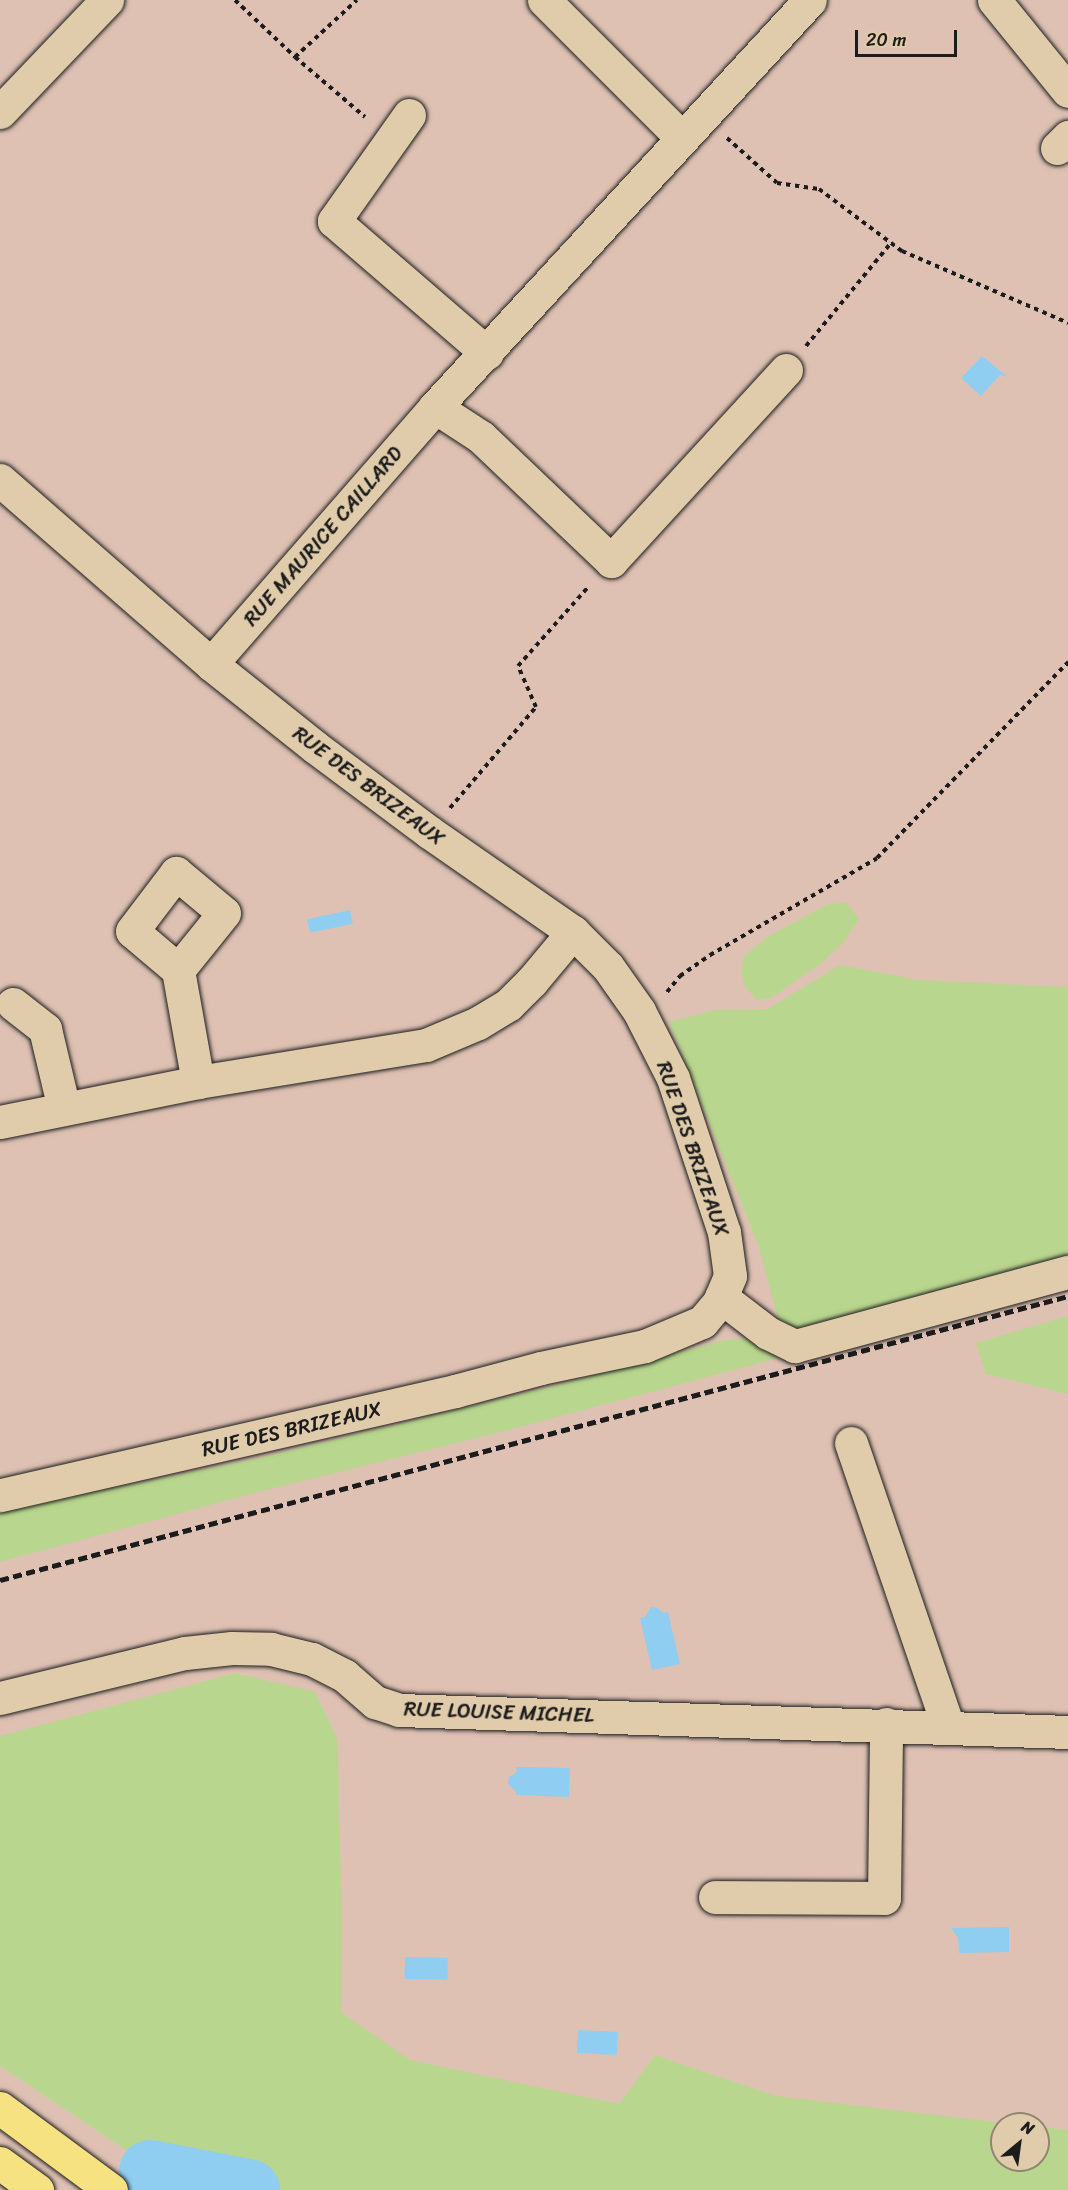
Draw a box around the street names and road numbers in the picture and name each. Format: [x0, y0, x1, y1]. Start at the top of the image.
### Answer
street label: RUE MAURICE CAILLARD [238, 441, 408, 631]
street label: RUE DES BRIZEAUX [287, 720, 451, 852]
street label: RUE DES BRIZEAUX [651, 1057, 735, 1241]
street label: RUE DES BRIZEAUX [198, 1396, 386, 1462]
street label: RUE LOUISE MICHEL [402, 1696, 596, 1728]

